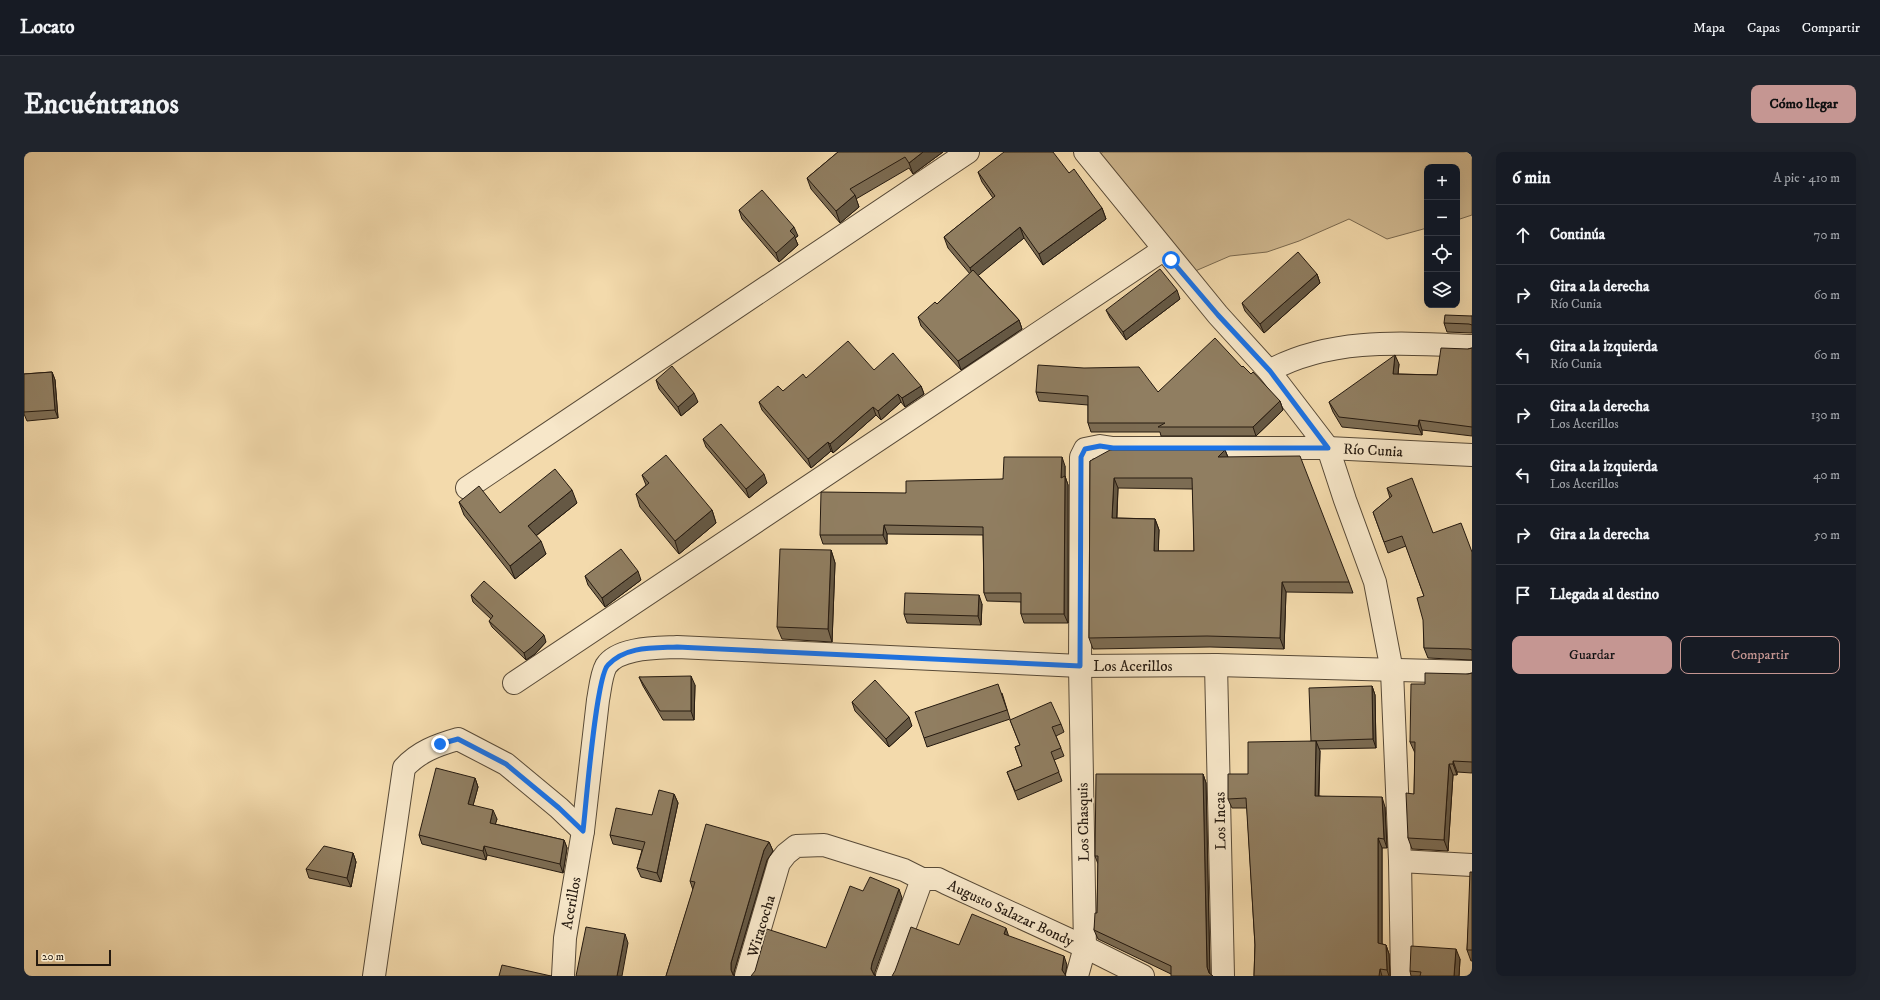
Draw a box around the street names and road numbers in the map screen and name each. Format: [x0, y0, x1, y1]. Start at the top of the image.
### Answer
street label: Río Cunia [1343, 439, 1404, 462]
street label: Los Acerillos [1093, 657, 1173, 676]
street label: Los Chasquis [1073, 782, 1094, 862]
street label: Los Incas [1210, 792, 1231, 850]
street label: Acerillos [558, 875, 585, 931]
street label: Augusto Salazar Bondy [944, 876, 1078, 951]
street label: Wiracocha [743, 892, 780, 960]

